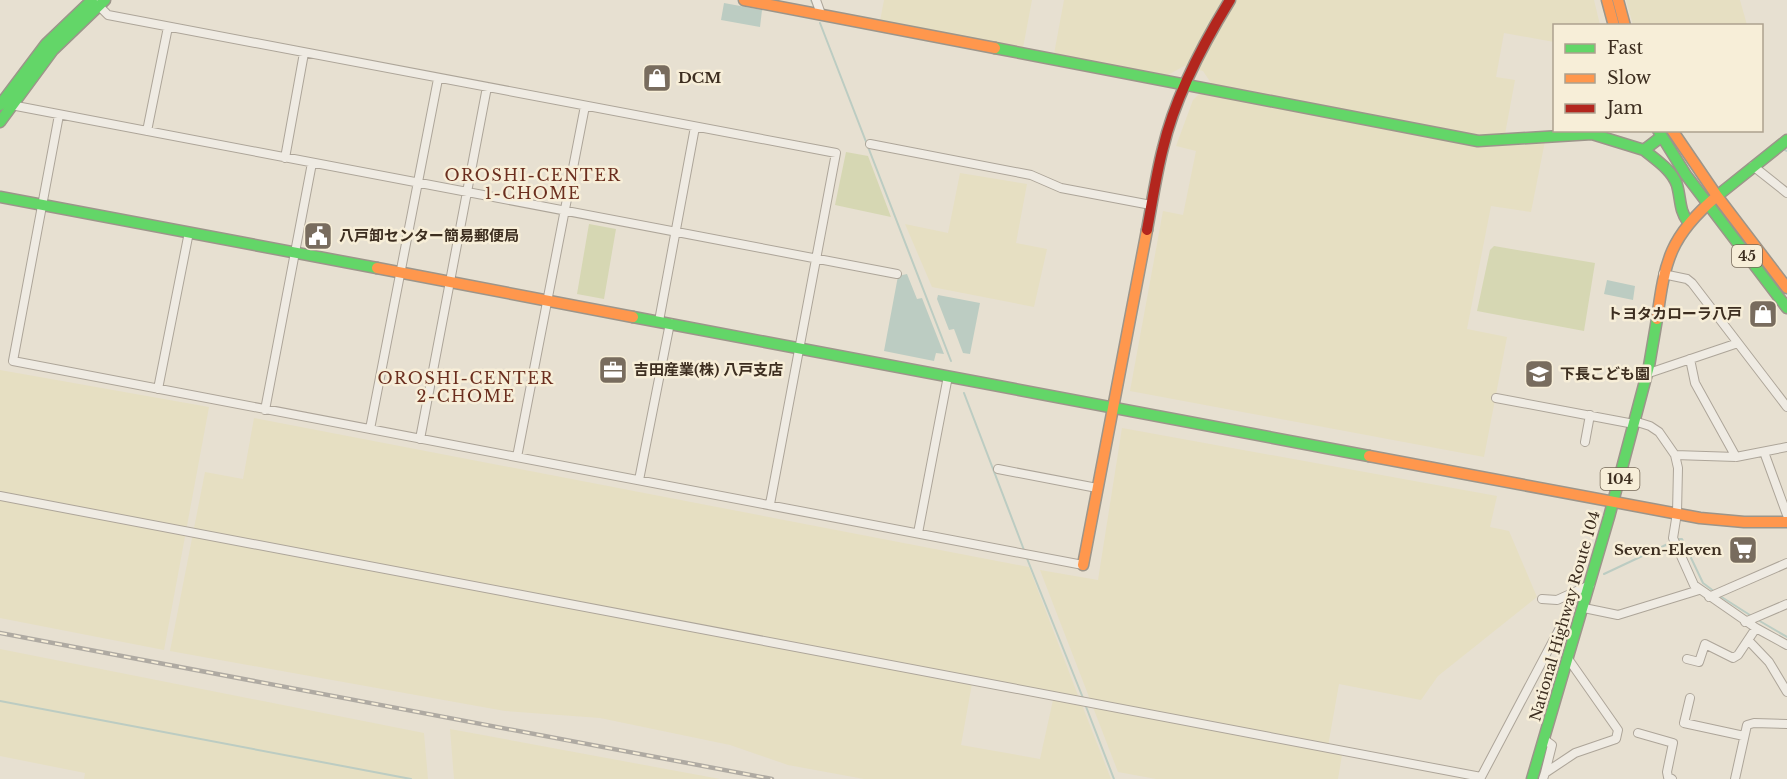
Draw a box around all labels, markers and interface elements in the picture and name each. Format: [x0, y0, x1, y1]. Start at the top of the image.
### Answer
legend [1553, 24, 1763, 132]
text: Fast [1607, 37, 1644, 59]
shop icon: DCM [641, 62, 673, 94]
text: Slow [1607, 67, 1652, 89]
place label: DCM [678, 68, 721, 87]
text: Jam [1605, 97, 1643, 119]
district label: OROSHI-CENTER 1-CHOME [445, 165, 621, 203]
public building icon: 八戸卸センター簡易郵便局 [302, 220, 334, 252]
place label: 八戸卸センター簡易郵便局 [339, 226, 519, 245]
road number: 45 [1732, 245, 1762, 267]
shop icon: トヨタカローラ八戸 [1747, 298, 1779, 330]
place label: トヨタカローラ八戸 [1607, 304, 1742, 323]
office icon: 吉田産業(株) 八戸支店 [597, 354, 629, 386]
school or university icon: 下長こども園 [1523, 358, 1555, 390]
place label: 吉田産業(株) 八戸支店 [634, 360, 783, 379]
place label: 下長こども園 [1560, 364, 1650, 383]
district label: OROSHI-CENTER 2-CHOME [378, 368, 554, 406]
road number: 104 [1600, 468, 1640, 490]
street label: National Highway Route 104 [1525, 508, 1604, 723]
supermarket icon: Seven-Eleven [1727, 534, 1759, 566]
place label: Seven-Eleven [1614, 540, 1722, 559]

